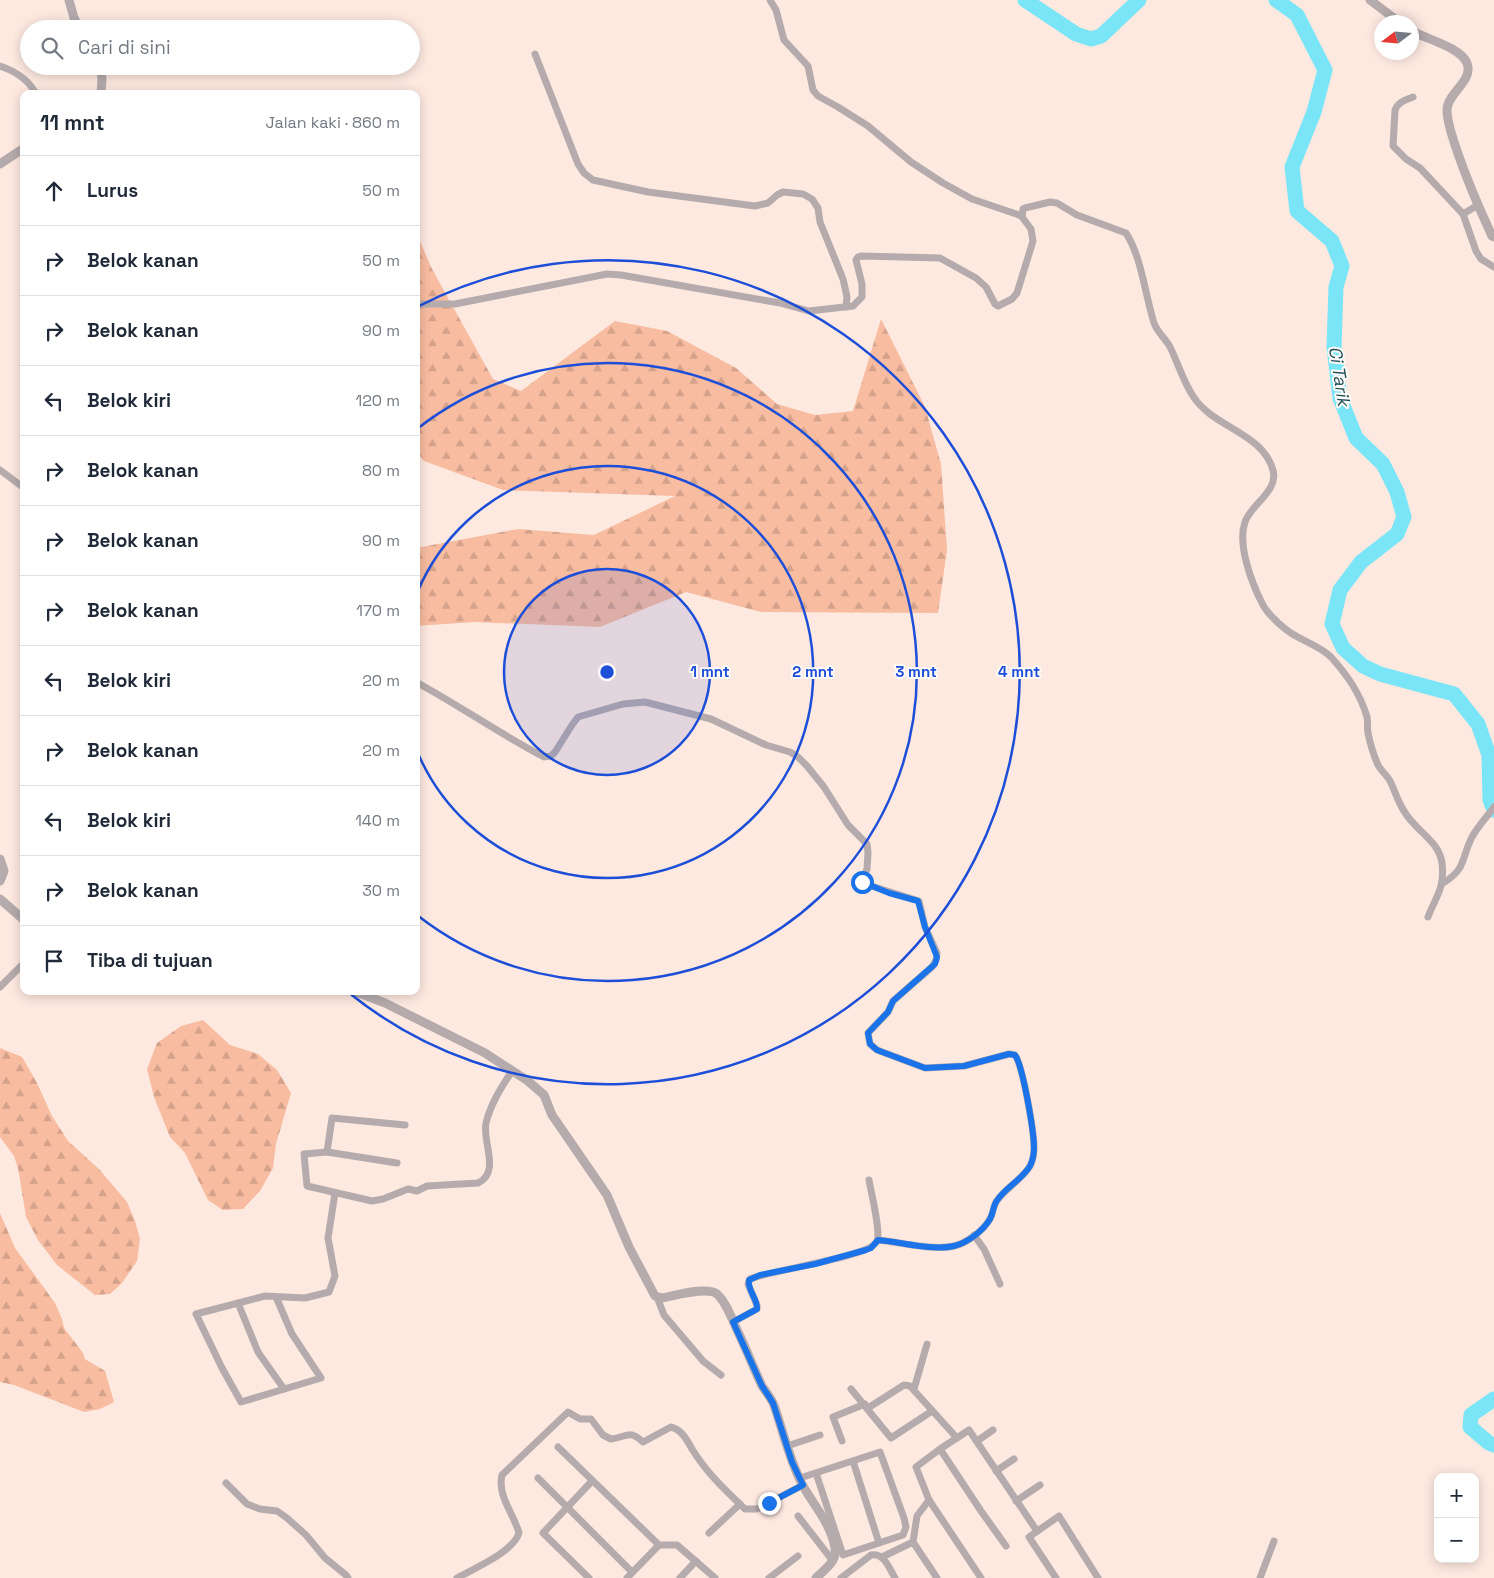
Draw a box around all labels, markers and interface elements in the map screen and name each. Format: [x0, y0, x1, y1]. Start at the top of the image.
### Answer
north arrow [1374, 15, 1419, 60]
search box [20, 20, 420, 75]
icon: search [38, 34, 66, 62]
text: Cari di sini [78, 35, 171, 60]
text: 11 mnt [40, 109, 104, 136]
text: Jalan kaki · 860 m [265, 112, 400, 133]
icon: ahead [40, 177, 68, 205]
text: Lurus [87, 178, 138, 203]
text: 50 m [362, 180, 400, 201]
icon: right [40, 247, 68, 275]
text: Belok kanan [87, 248, 199, 273]
text: 50 m [362, 250, 400, 271]
icon: right [40, 317, 68, 345]
text: Belok kanan [87, 318, 199, 343]
text: 90 m [362, 320, 400, 341]
water label: Ci Tarik [1324, 344, 1356, 410]
icon: left [40, 387, 68, 415]
text: Belok kiri [87, 388, 171, 413]
text: 120 m [356, 390, 400, 411]
icon: right [40, 457, 68, 485]
text: Belok kanan [87, 458, 199, 483]
text: 80 m [362, 460, 400, 481]
icon: right [40, 527, 68, 555]
text: Belok kanan [87, 528, 199, 553]
text: 90 m [362, 530, 400, 551]
icon: right [40, 597, 68, 625]
text: Belok kanan [87, 598, 199, 623]
text: 170 m [356, 600, 400, 621]
text: 1 mnt [690, 662, 730, 681]
text: 2 mnt [792, 662, 834, 681]
text: 3 mnt [895, 662, 937, 681]
text: 4 mnt [998, 662, 1040, 681]
centre of rings [598, 663, 616, 681]
icon: left [40, 667, 68, 695]
text: Belok kiri [87, 668, 171, 693]
text: 20 m [362, 670, 400, 691]
icon: right [40, 737, 68, 765]
text: Belok kanan [87, 738, 199, 763]
text: 20 m [362, 740, 400, 761]
icon: left [40, 807, 68, 835]
text: Belok kiri [87, 808, 171, 833]
text: 140 m [355, 810, 400, 831]
route start [851, 871, 874, 894]
icon: right [40, 877, 68, 905]
text: Belok kanan [87, 878, 199, 903]
text: 30 m [362, 880, 400, 901]
icon: arrive [40, 947, 68, 975]
text: Tiba di tujuan [87, 948, 213, 973]
map controls [1434, 1473, 1479, 1563]
button: + [1434, 1473, 1479, 1518]
route end [758, 1492, 781, 1515]
button: − [1434, 1518, 1479, 1563]

